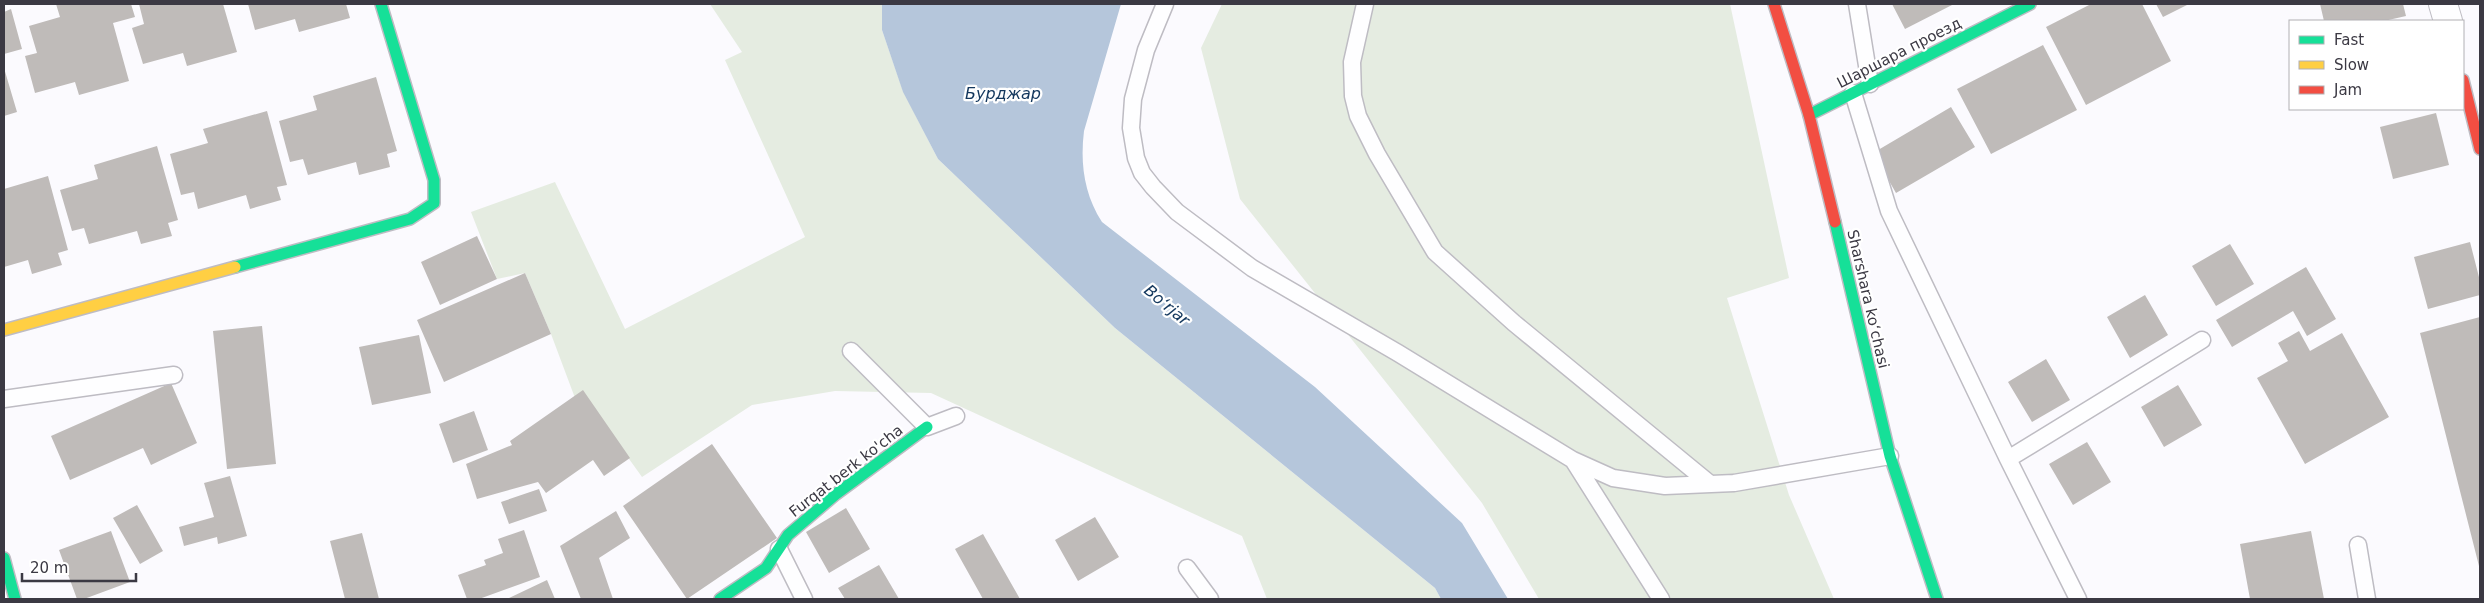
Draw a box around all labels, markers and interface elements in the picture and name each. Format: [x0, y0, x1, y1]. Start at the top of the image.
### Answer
street label: Шаршара проезд [1834, 14, 1964, 92]
legend [2289, 20, 2464, 110]
text: Fast [2334, 31, 2364, 49]
text: Slow [2334, 56, 2369, 74]
text: Jam [2333, 81, 2362, 99]
water label: Бурджар [965, 84, 1041, 103]
street label: Sharshara koʻchasi [1843, 228, 1893, 370]
water label: Bo‘rjar [1140, 281, 1195, 330]
street label: Furqat berk ko'cha [786, 421, 906, 521]
scale bar [22, 550, 136, 582]
text: 20 m [30, 559, 68, 577]

